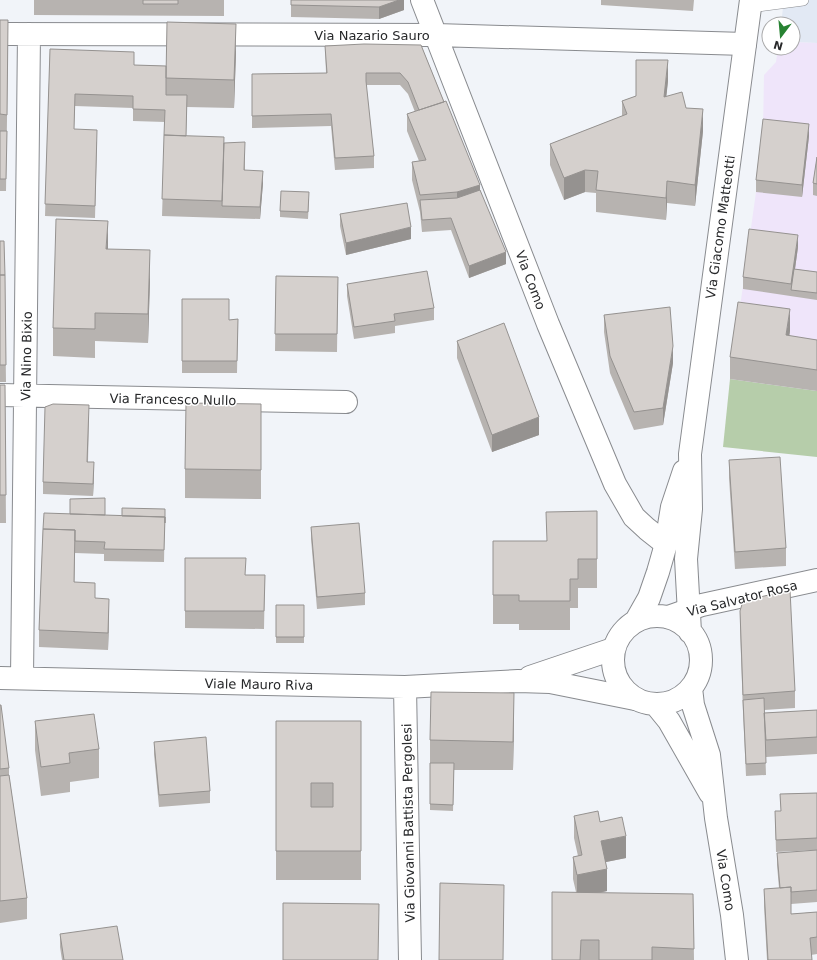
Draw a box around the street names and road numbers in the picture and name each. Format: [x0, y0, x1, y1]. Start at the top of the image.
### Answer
street label: Via Nazario Sauro [314, 28, 430, 43]
street label: Via Giacomo Matteotti [703, 154, 738, 300]
street label: Via Como [512, 249, 549, 312]
street label: Via Nino Bixio [18, 311, 35, 401]
street label: Via Francesco Nullo [110, 391, 237, 408]
street label: Via Salvator Rosa [685, 577, 799, 619]
street label: Viale Mauro Riva [204, 676, 314, 693]
street label: Via Giovanni Battista Pergolesi [399, 723, 418, 923]
street label: Via Como [713, 848, 738, 912]

